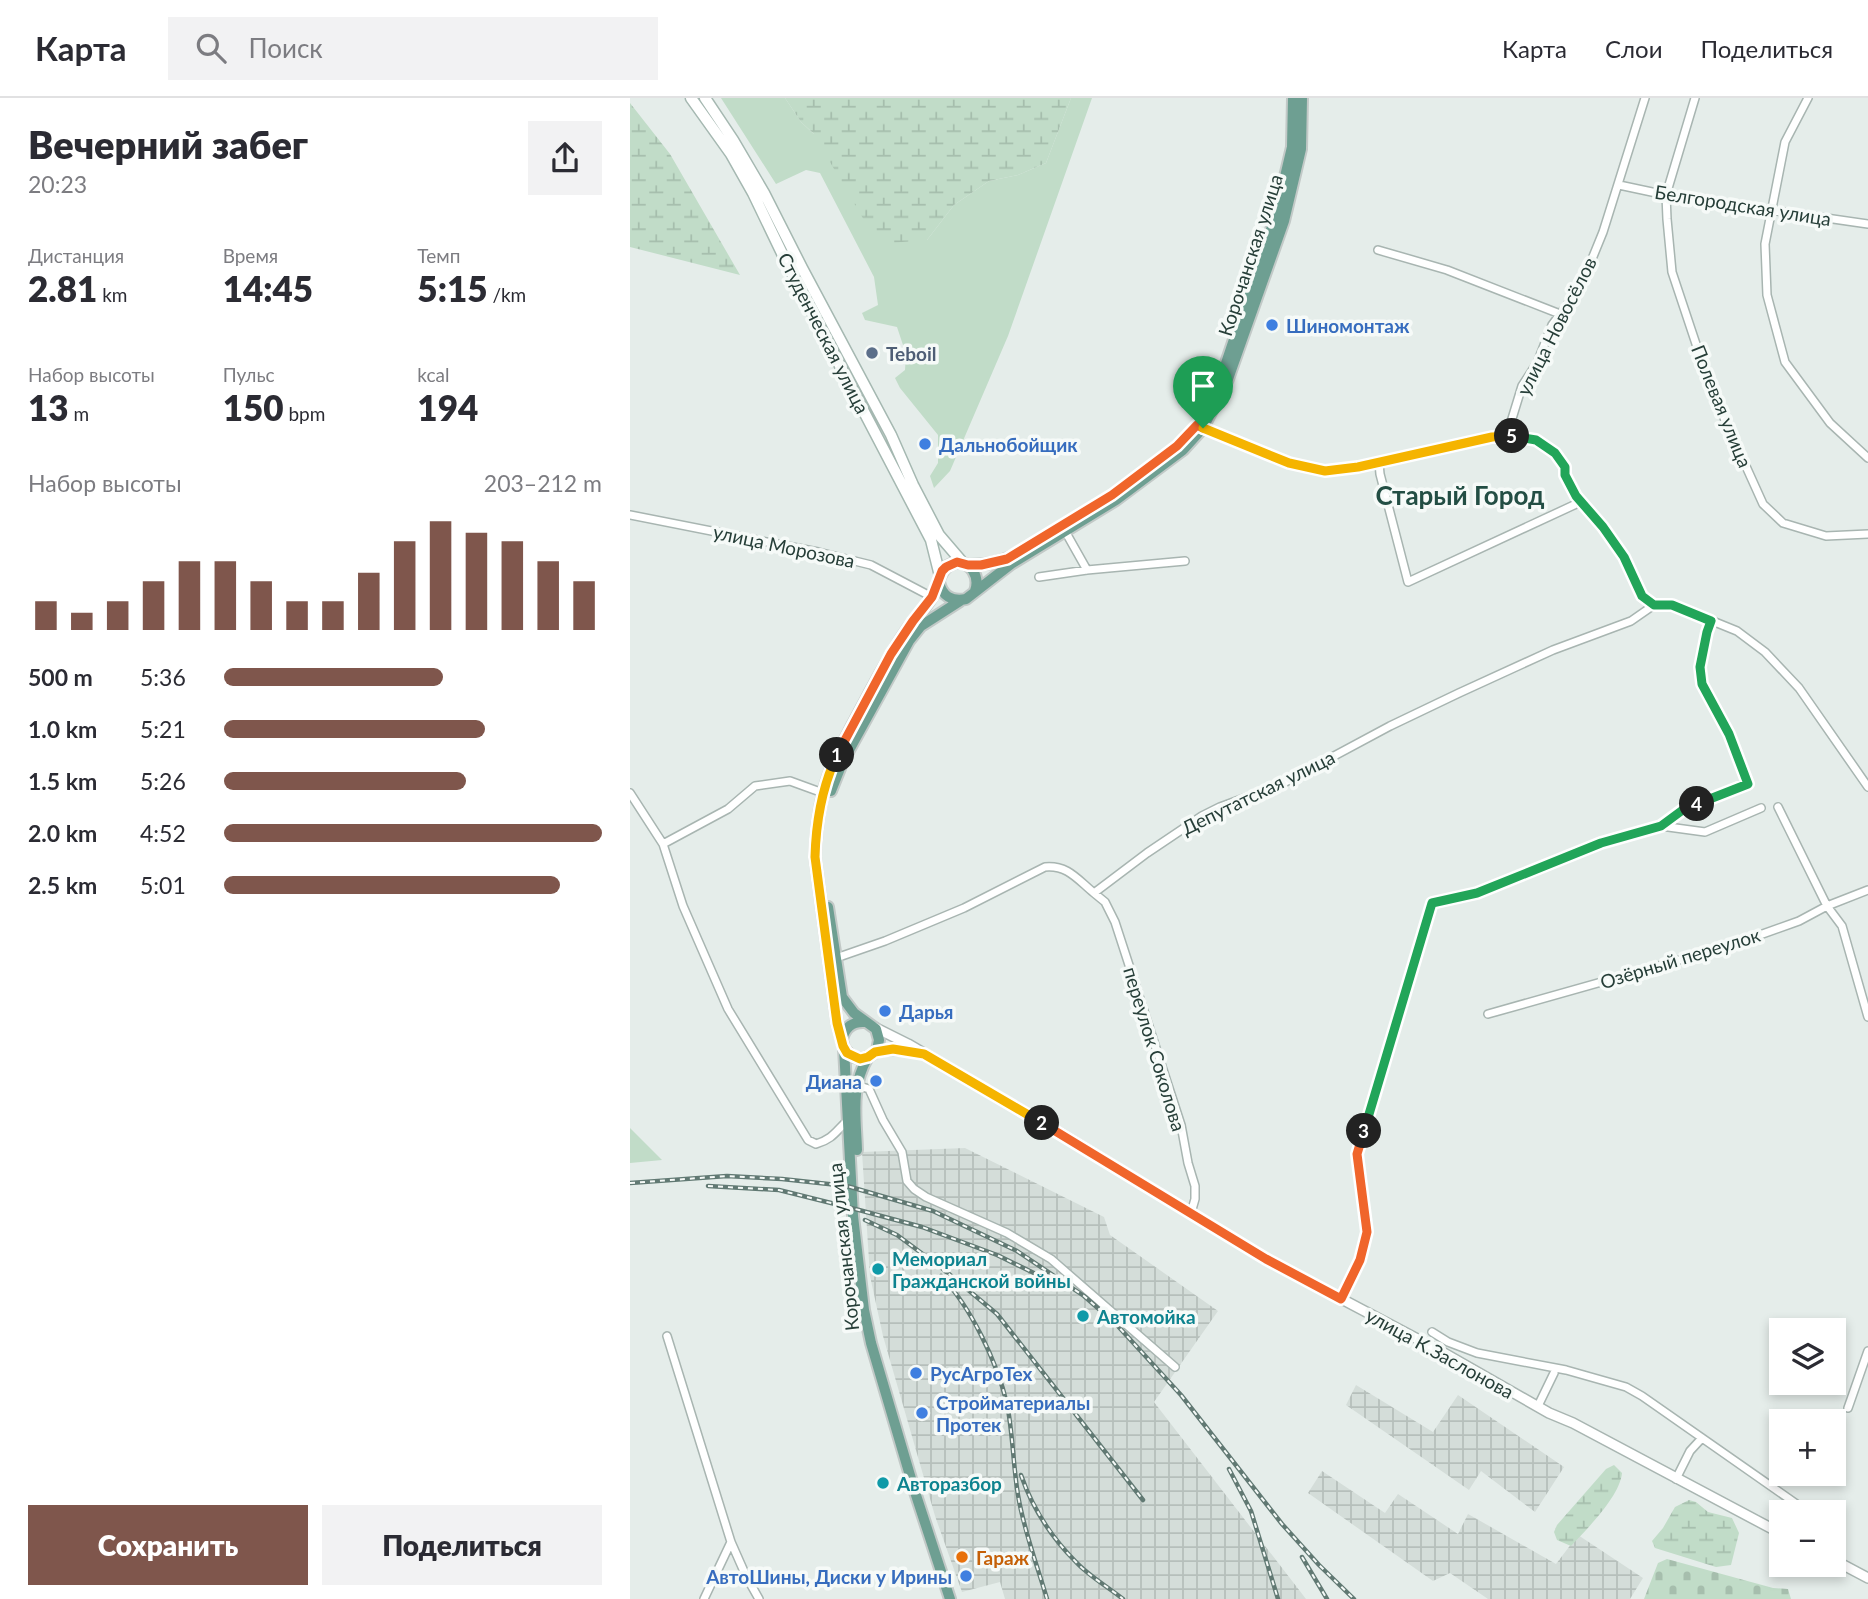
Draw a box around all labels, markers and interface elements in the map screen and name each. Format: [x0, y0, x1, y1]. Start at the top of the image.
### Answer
search box [168, 17, 658, 80]
text: Карта [35, 28, 126, 68]
icon: search [192, 29, 230, 67]
text: Поиск [248, 32, 323, 64]
text: Карта [1502, 34, 1567, 63]
text: Слои [1605, 34, 1662, 63]
text: Поделиться [1700, 34, 1833, 63]
text: Вечерний забег [28, 121, 308, 167]
button: share [528, 121, 602, 195]
text: 20:23 [28, 170, 87, 198]
street label: Корочанская улица [1213, 171, 1287, 339]
street label: Белгородская улица [1653, 180, 1833, 230]
text: Дистанция [28, 244, 124, 267]
text: Время [223, 244, 278, 267]
text: Темп [417, 244, 460, 267]
street label: Студенческая улица [773, 249, 875, 417]
street label: улица Новосёлов [1511, 253, 1601, 399]
text: 2.81 [28, 267, 97, 309]
text: 14:45 [223, 267, 313, 309]
text: 5:15 [417, 267, 488, 309]
text: km [97, 283, 127, 306]
text: /km [488, 283, 526, 306]
place label: Шиномонтаж [1286, 314, 1410, 337]
marker: Шиномонтаж [1264, 317, 1280, 333]
street label: Полевая улица [1687, 341, 1757, 471]
place label: Teboil [886, 342, 937, 365]
marker: Teboil [864, 345, 880, 361]
pin [1173, 356, 1233, 428]
text: Набор высоты [28, 363, 155, 386]
text: Пульс [223, 363, 275, 386]
text: kcal [417, 363, 449, 386]
icon: arrive [1184, 367, 1222, 405]
text: 13 [28, 386, 69, 428]
text: 150 [223, 386, 284, 428]
text: 194 [417, 386, 478, 428]
text: m [69, 402, 89, 425]
text: bpm [284, 402, 325, 425]
pin: 5 [1494, 418, 1530, 454]
text: 5 [1506, 424, 1517, 447]
place label: Дальнобойщик [939, 433, 1078, 456]
marker: Дальнобойщик [917, 436, 933, 452]
text: Набор высоты [28, 469, 182, 497]
text: 203–212 m [484, 469, 602, 497]
district label: Старый Город [1376, 479, 1545, 511]
street label: улица Морозова [711, 520, 857, 572]
text: 500 m [28, 663, 93, 691]
text: 5:36 [140, 663, 186, 691]
text: 1.0 km [28, 715, 97, 743]
text: 5:21 [140, 715, 186, 743]
pin: 1 [820, 738, 854, 772]
text: 1 [831, 743, 842, 766]
street label: Депутатская улица [1178, 745, 1338, 839]
text: 1.5 km [28, 767, 97, 795]
text: 5:26 [140, 767, 186, 795]
pin: 4 [1680, 786, 1714, 822]
text: 4 [1691, 792, 1702, 815]
text: 2.0 km [28, 819, 97, 847]
text: 4:52 [140, 819, 186, 847]
text: 2.5 km [28, 871, 97, 899]
text: 5:01 [140, 871, 186, 899]
street label: Озёрный переулок [1597, 923, 1763, 993]
street label: переулок Соколова [1119, 964, 1191, 1134]
place label: Дарья [899, 1000, 954, 1023]
marker: Дарья [877, 1003, 893, 1019]
place label: Диана [806, 1070, 862, 1093]
marker: Диана [868, 1073, 884, 1089]
pin: 2 [1024, 1105, 1060, 1140]
text: 2 [1036, 1111, 1047, 1134]
pin: 3 [1346, 1114, 1382, 1148]
text: 3 [1358, 1119, 1369, 1142]
street label: Корочанская улица [823, 1162, 863, 1332]
place label: Мемориал Гражданской войны [892, 1247, 1071, 1292]
marker: Мемориал Гражданской войны [870, 1261, 886, 1277]
street label: улица К.Заслонова [1362, 1303, 1518, 1403]
place label: Автомойка [1096, 1305, 1196, 1328]
marker: Автомойка [1075, 1308, 1091, 1324]
map controls [1769, 1318, 1846, 1577]
button: layers [1769, 1318, 1846, 1395]
place label: РусАгроТех [930, 1362, 1033, 1385]
marker: РусАгроТех [908, 1365, 924, 1381]
place label: Стройматериалы Протек [936, 1391, 1090, 1436]
marker: Стройматериалы Протек [914, 1405, 930, 1421]
button: + [1769, 1409, 1846, 1486]
place label: Авторазбор [896, 1472, 1002, 1495]
marker: Авторазбор [875, 1475, 891, 1491]
button: − [1769, 1500, 1846, 1577]
button: Сохранить [28, 1505, 308, 1585]
button: Поделиться [322, 1505, 602, 1585]
place label: Гараж [976, 1546, 1030, 1569]
marker: Гараж [954, 1549, 970, 1565]
place label: АвтоШины, Диски у Ирины [705, 1565, 952, 1588]
marker: АвтоШины, Диски у Ирины [958, 1568, 974, 1584]

